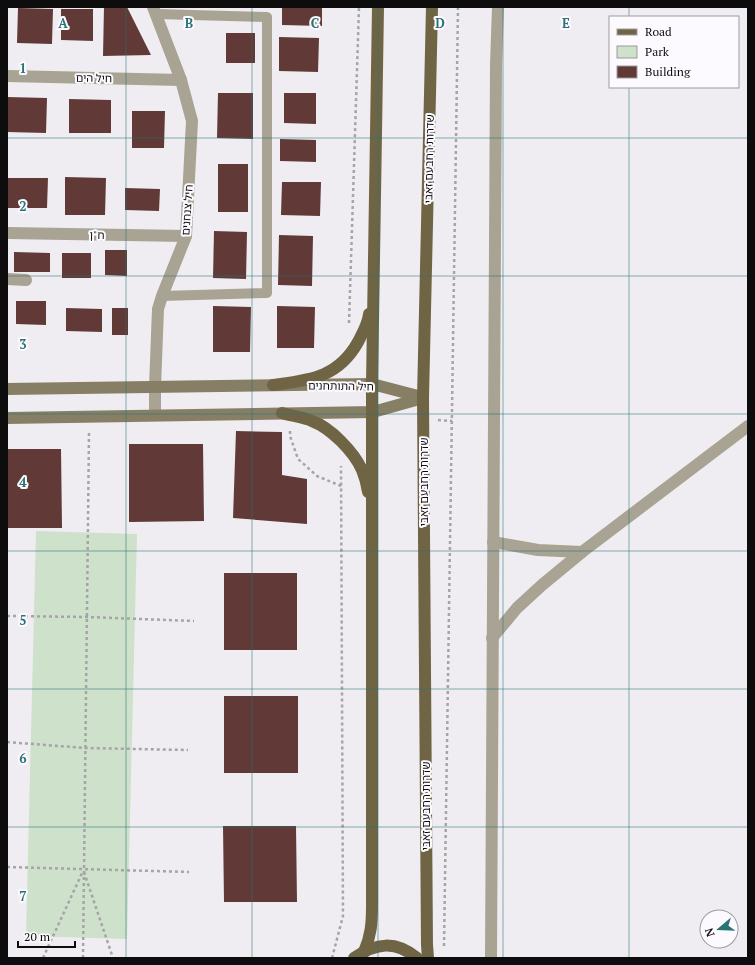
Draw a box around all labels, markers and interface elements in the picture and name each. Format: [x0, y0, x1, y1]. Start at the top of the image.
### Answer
text: A [58, 14, 68, 32]
text: B [185, 14, 193, 32]
text: C [311, 14, 319, 32]
text: D [435, 14, 445, 32]
text: E [562, 14, 570, 32]
legend [609, 16, 739, 88]
text: Road [645, 24, 672, 39]
text: Park [645, 44, 670, 59]
text: 1 [19, 59, 27, 77]
text: Building [645, 64, 691, 79]
street label: חיל הים [76, 71, 112, 85]
street label: שדרות רחבעם זאבי [421, 114, 437, 204]
street label: חיל צנחנים [178, 184, 196, 236]
text: 2 [19, 197, 27, 215]
street label: ח"ן [89, 228, 105, 242]
text: 3 [19, 335, 27, 353]
street label: חיל התותחנים [308, 378, 374, 394]
street label: שדרות רחבעם זאבי [417, 437, 431, 527]
text: 4 [19, 473, 27, 491]
text: 5 [19, 611, 27, 629]
text: 6 [19, 749, 27, 767]
street label: שדרות רחבעם זאבי [419, 761, 433, 851]
text: 7 [19, 887, 27, 905]
north arrow [699, 909, 739, 949]
scale bar [18, 923, 75, 949]
text: N [701, 925, 718, 938]
text: 20 m [24, 929, 51, 944]

